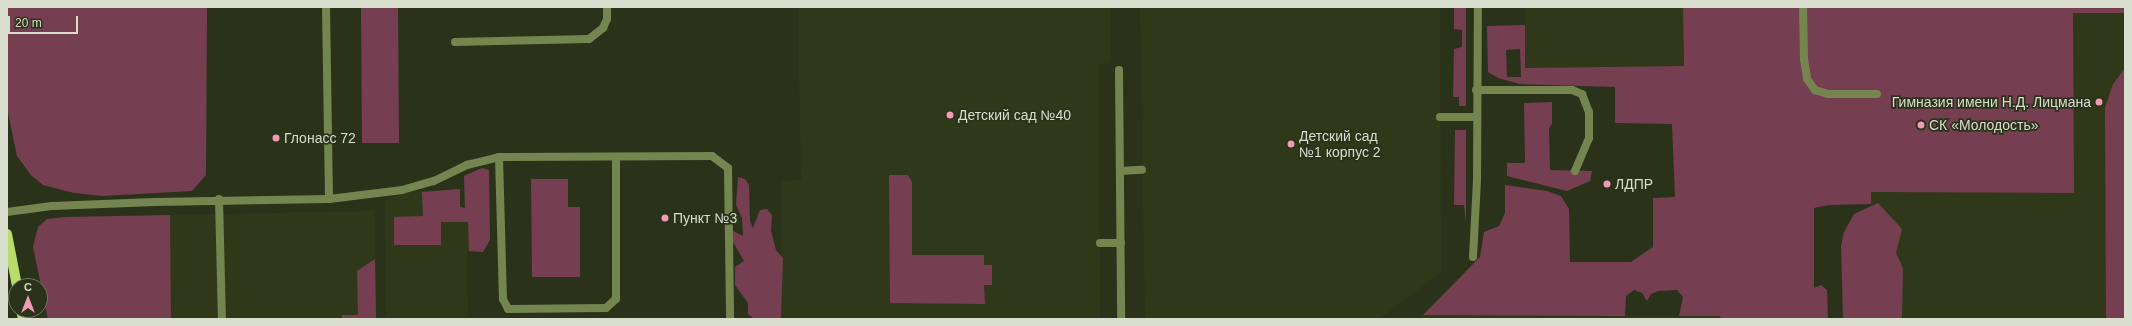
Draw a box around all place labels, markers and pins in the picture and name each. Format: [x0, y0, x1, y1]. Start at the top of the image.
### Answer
place label: Гимназия имени Н.Д. Лицмана [1892, 94, 2091, 110]
marker: Гимназия имени Н.Д. Лицмана [2094, 97, 2104, 107]
place label: Детский сад №40 [958, 107, 1071, 123]
marker: Детский сад №40 [945, 110, 955, 120]
place label: СК «Молодость» [1929, 117, 2038, 133]
marker: СК «Молодость» [1916, 120, 1926, 130]
place label: Детский сад №1 корпус 2 [1299, 128, 1381, 160]
place label: Глонасс 72 [284, 130, 356, 146]
marker: Глонасс 72 [271, 133, 281, 143]
marker: Детский сад №1 корпус 2 [1286, 139, 1296, 149]
place label: ЛДПР [1615, 176, 1653, 192]
marker: ЛДПР [1602, 179, 1612, 189]
place label: Пункт №3 [673, 210, 737, 226]
marker: Пункт №3 [660, 213, 670, 223]

